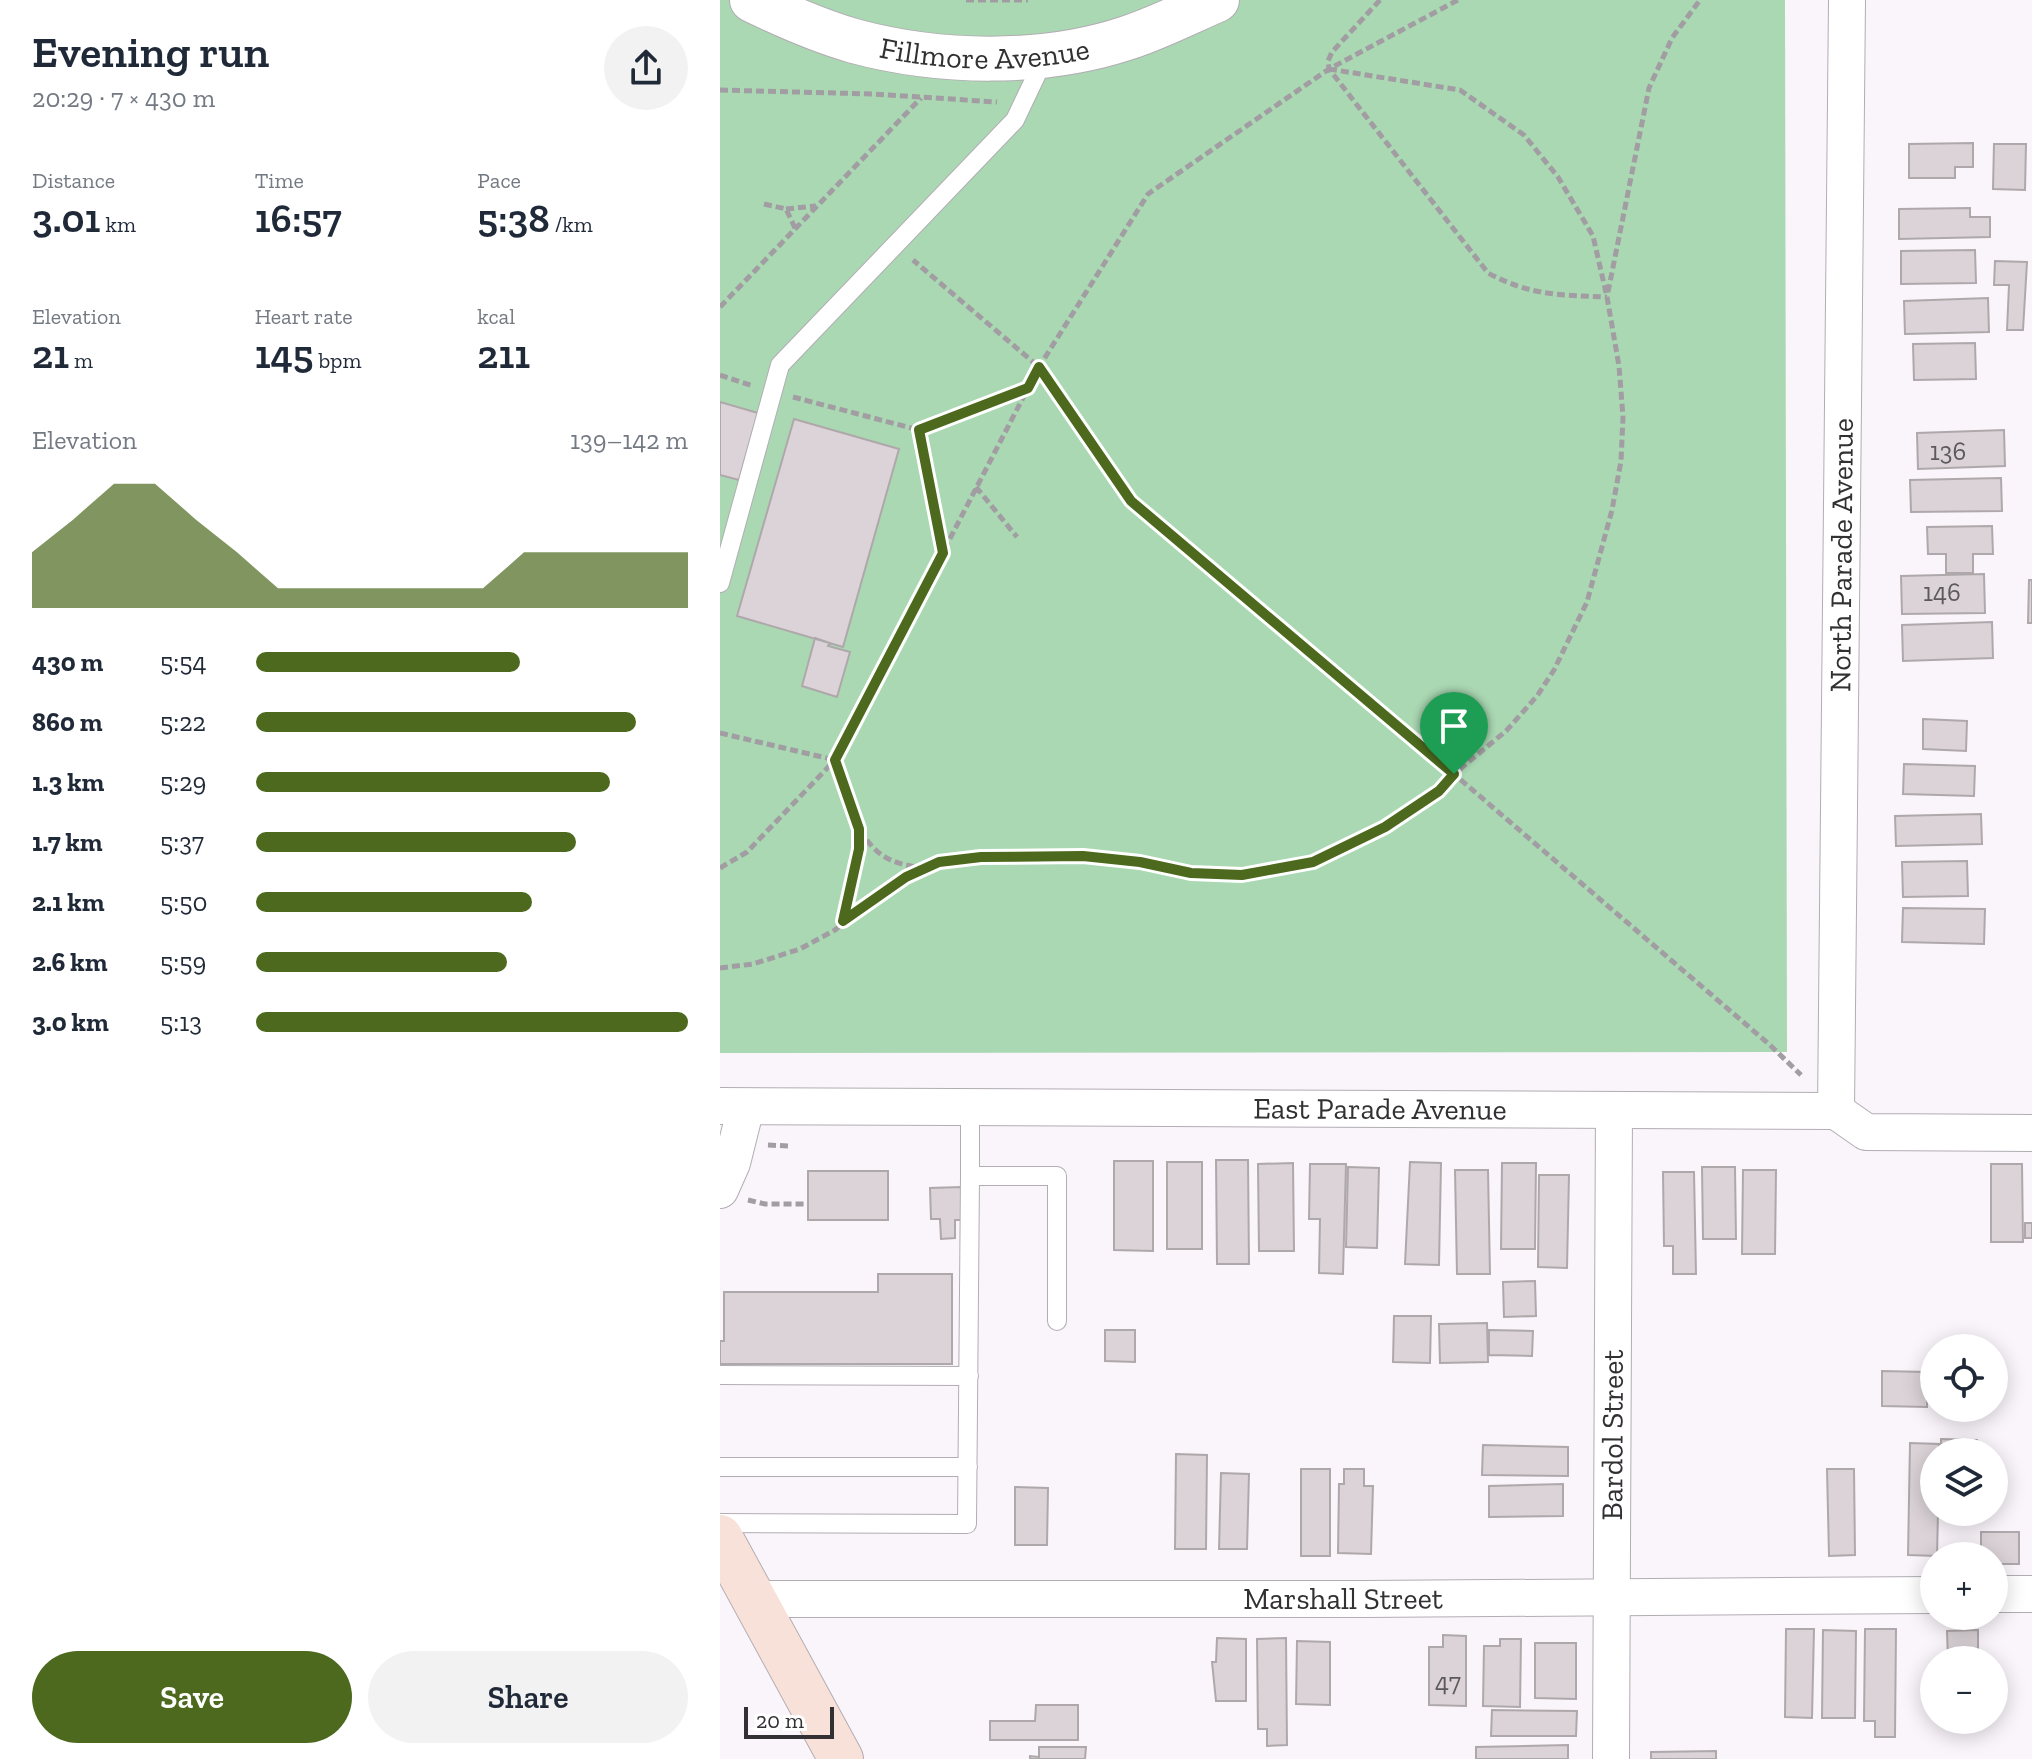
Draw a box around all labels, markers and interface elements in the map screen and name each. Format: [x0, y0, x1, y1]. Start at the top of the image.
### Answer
text: Evening run [32, 25, 269, 78]
button: share [604, 26, 688, 110]
street label: Fillmore Avenue [877, 30, 1092, 77]
text: 20:29 · 7 × 430 m [32, 82, 215, 114]
text: Distance [32, 167, 115, 194]
text: Time [255, 167, 304, 194]
text: Pace [477, 167, 521, 194]
text: 3.01 [32, 194, 100, 242]
text: 16:57 [255, 194, 342, 242]
text: 5:38 [477, 194, 550, 242]
text: km [100, 211, 136, 238]
text: /km [550, 211, 593, 238]
text: Elevation [32, 303, 121, 330]
text: Heart rate [255, 303, 353, 330]
text: kcal [477, 303, 515, 330]
text: 21 [32, 330, 69, 378]
text: 145 [255, 330, 314, 378]
text: 211 [477, 330, 530, 378]
text: m [69, 347, 93, 374]
text: bpm [314, 347, 361, 374]
street label: North Parade Avenue [1822, 418, 1861, 692]
text: Elevation [32, 424, 137, 456]
text: 139–142 m [570, 424, 688, 456]
house number: 136 [1930, 435, 1966, 467]
house number: 146 [1923, 576, 1961, 608]
text: 430 m [32, 646, 103, 678]
text: 5:54 [160, 646, 206, 678]
pin [1420, 692, 1488, 774]
icon: arrive [1432, 704, 1476, 748]
text: 860 m [32, 706, 103, 738]
text: 5:22 [160, 706, 206, 738]
text: 1.3 km [32, 766, 104, 798]
text: 5:29 [160, 766, 206, 798]
text: 1.7 km [32, 826, 103, 858]
text: 5:37 [160, 826, 204, 858]
text: 2.1 km [32, 886, 104, 918]
text: 5:50 [160, 886, 207, 918]
text: 2.6 km [32, 946, 107, 978]
text: 5:59 [160, 946, 206, 978]
text: 3.0 km [32, 1006, 109, 1038]
text: 5:13 [160, 1006, 202, 1038]
street label: East Parade Avenue [1253, 1090, 1507, 1128]
map controls [1920, 1334, 2008, 1734]
button: locate [1920, 1334, 2008, 1422]
street label: Bardol Street [1594, 1349, 1631, 1521]
button: layers [1920, 1438, 2008, 1526]
button: + [1920, 1542, 2008, 1630]
street label: Marshall Street [1243, 1580, 1443, 1617]
button: − [1920, 1646, 2008, 1734]
button: Save [32, 1651, 352, 1743]
button: Share [368, 1651, 688, 1743]
house number: 47 [1435, 1666, 1461, 1698]
scale bar [744, 1703, 834, 1739]
text: 20 m [756, 1707, 804, 1734]

